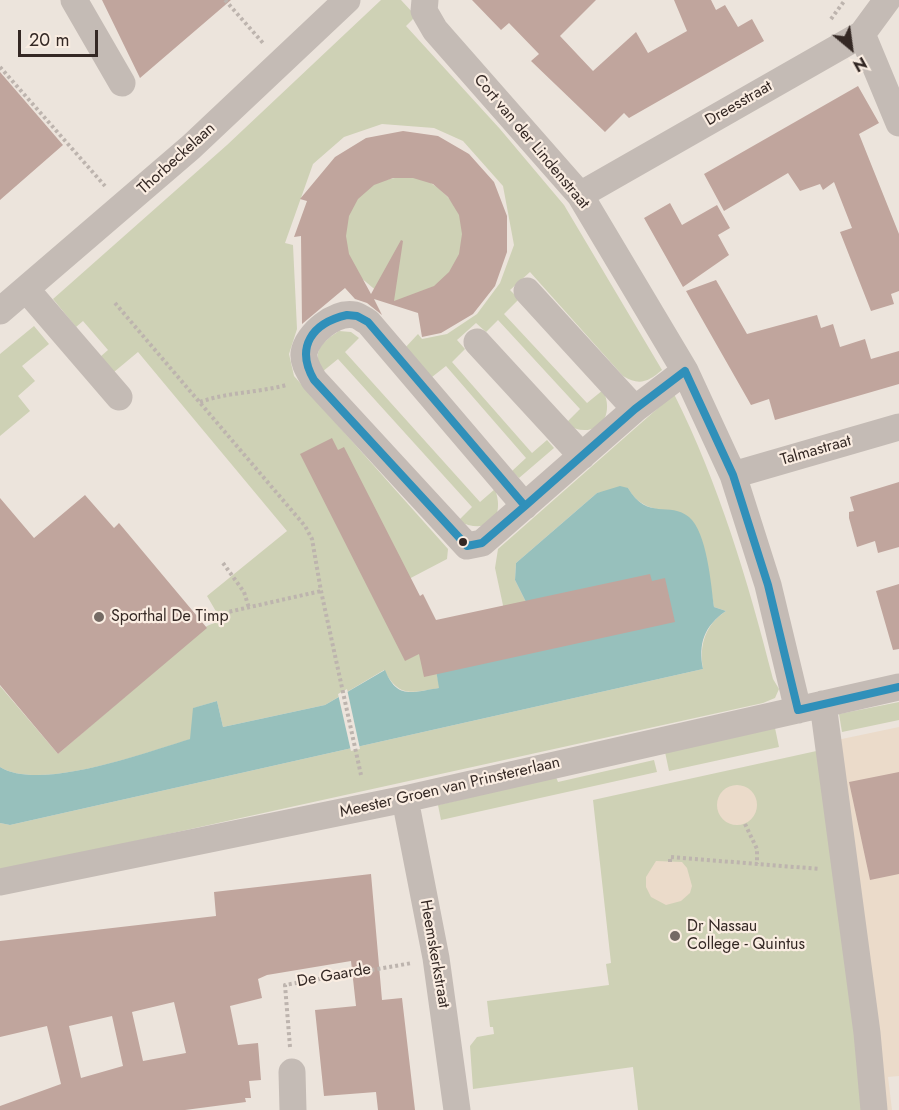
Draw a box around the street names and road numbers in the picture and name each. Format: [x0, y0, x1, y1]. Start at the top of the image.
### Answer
street label: Cort van der Lindenstraat [469, 71, 593, 213]
street label: Dreesstraat [702, 77, 776, 131]
street label: Thorbeckelaan [134, 119, 220, 199]
street label: Talmastraat [779, 432, 853, 470]
street label: Meester Groen van Prinstererlaan [338, 753, 562, 823]
street label: Heemskerkstraat [415, 898, 453, 1010]
street label: De Gaarde [296, 960, 372, 992]

